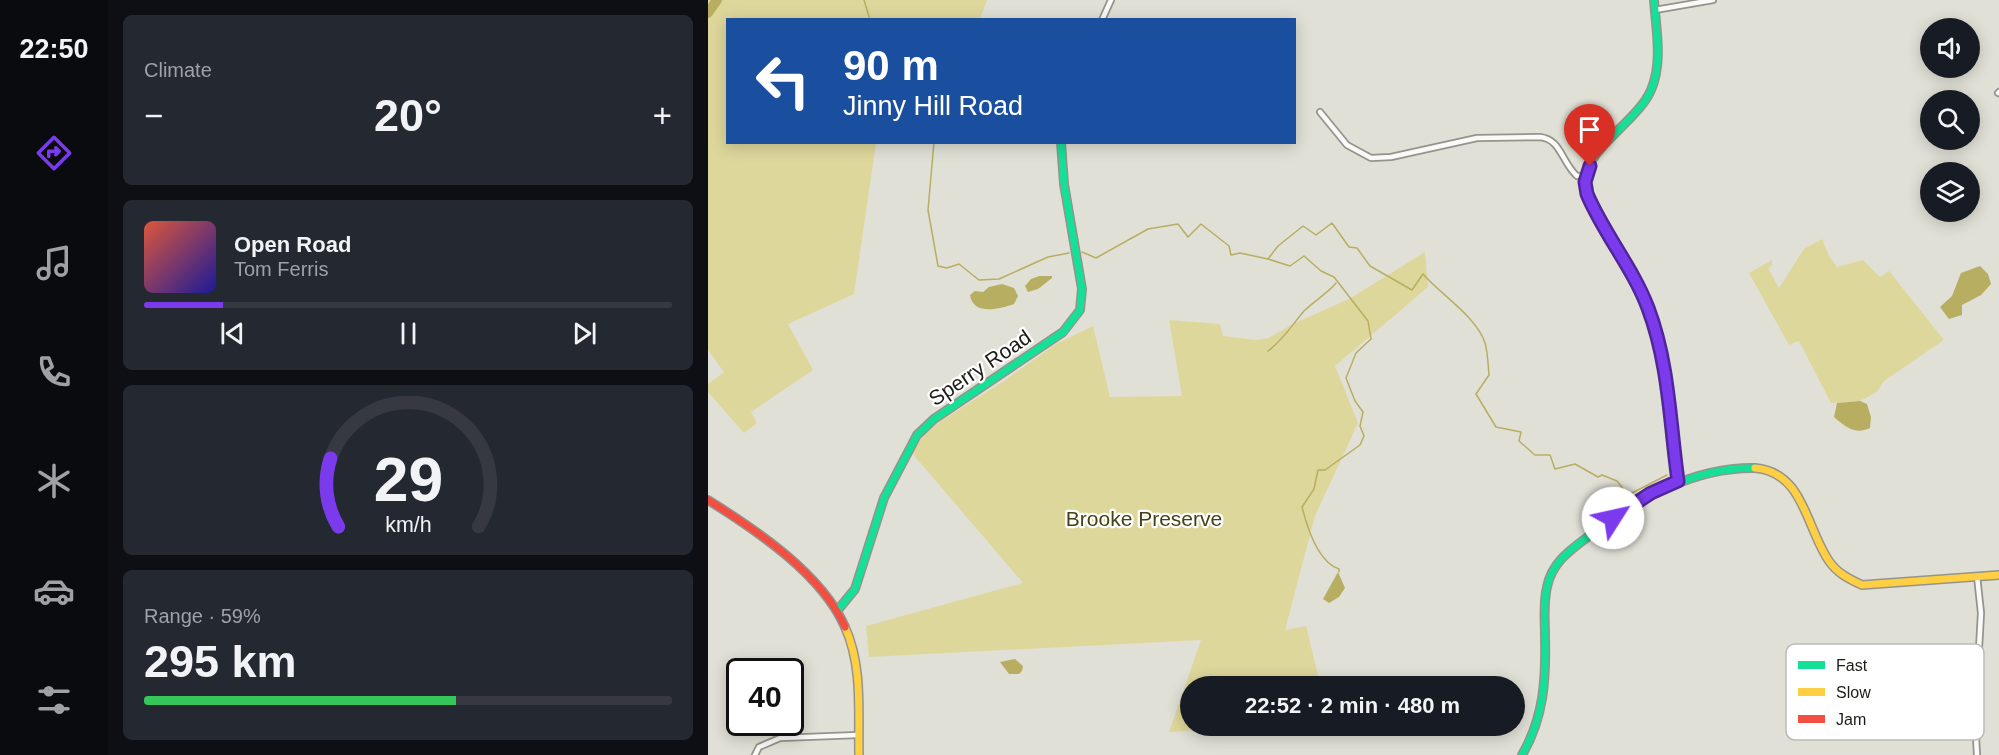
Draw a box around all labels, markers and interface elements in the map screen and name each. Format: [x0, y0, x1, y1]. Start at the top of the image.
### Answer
map controls [1920, 18, 1980, 222]
button: sound [1920, 18, 1980, 78]
text: 22:50 [19, 34, 89, 64]
icon: left [744, 42, 822, 120]
text: 90 m [843, 42, 939, 89]
text: Climate [144, 59, 212, 81]
text: 20° [374, 90, 442, 141]
button: search [1920, 90, 1980, 150]
text: Jinny Hill Road [843, 91, 1023, 121]
text: − [144, 97, 163, 134]
text: + [653, 97, 672, 134]
pin [1564, 104, 1615, 166]
icon: arrive [1573, 113, 1606, 146]
icon: directions [33, 132, 75, 174]
button: layers [1920, 162, 1980, 222]
text: Open Road [234, 232, 351, 257]
icon: music [33, 242, 75, 284]
text: Tom Ferris [234, 258, 328, 280]
icon: previous [216, 317, 249, 350]
icon: pause [392, 317, 425, 350]
icon: next [568, 317, 601, 350]
street label: Sperry Road [924, 325, 1035, 410]
icon: phone [33, 351, 75, 393]
text: 29 [373, 445, 443, 514]
icon: climate [33, 460, 75, 502]
position arrow [1581, 486, 1645, 550]
park label: Brooke Preserve [1066, 507, 1222, 530]
text: km/h [385, 513, 431, 537]
icon: car [33, 570, 75, 612]
text: Range · 59% [144, 605, 261, 627]
text: 295 km [144, 636, 297, 687]
legend [1786, 644, 1984, 740]
text: Fast [1836, 657, 1868, 674]
speed limit sign: 40 [726, 658, 804, 736]
icon: filters [33, 679, 75, 721]
text: Slow [1836, 684, 1871, 701]
text: 22:52 · 2 min · 480 m [1245, 693, 1460, 718]
text: Jam [1836, 711, 1866, 728]

